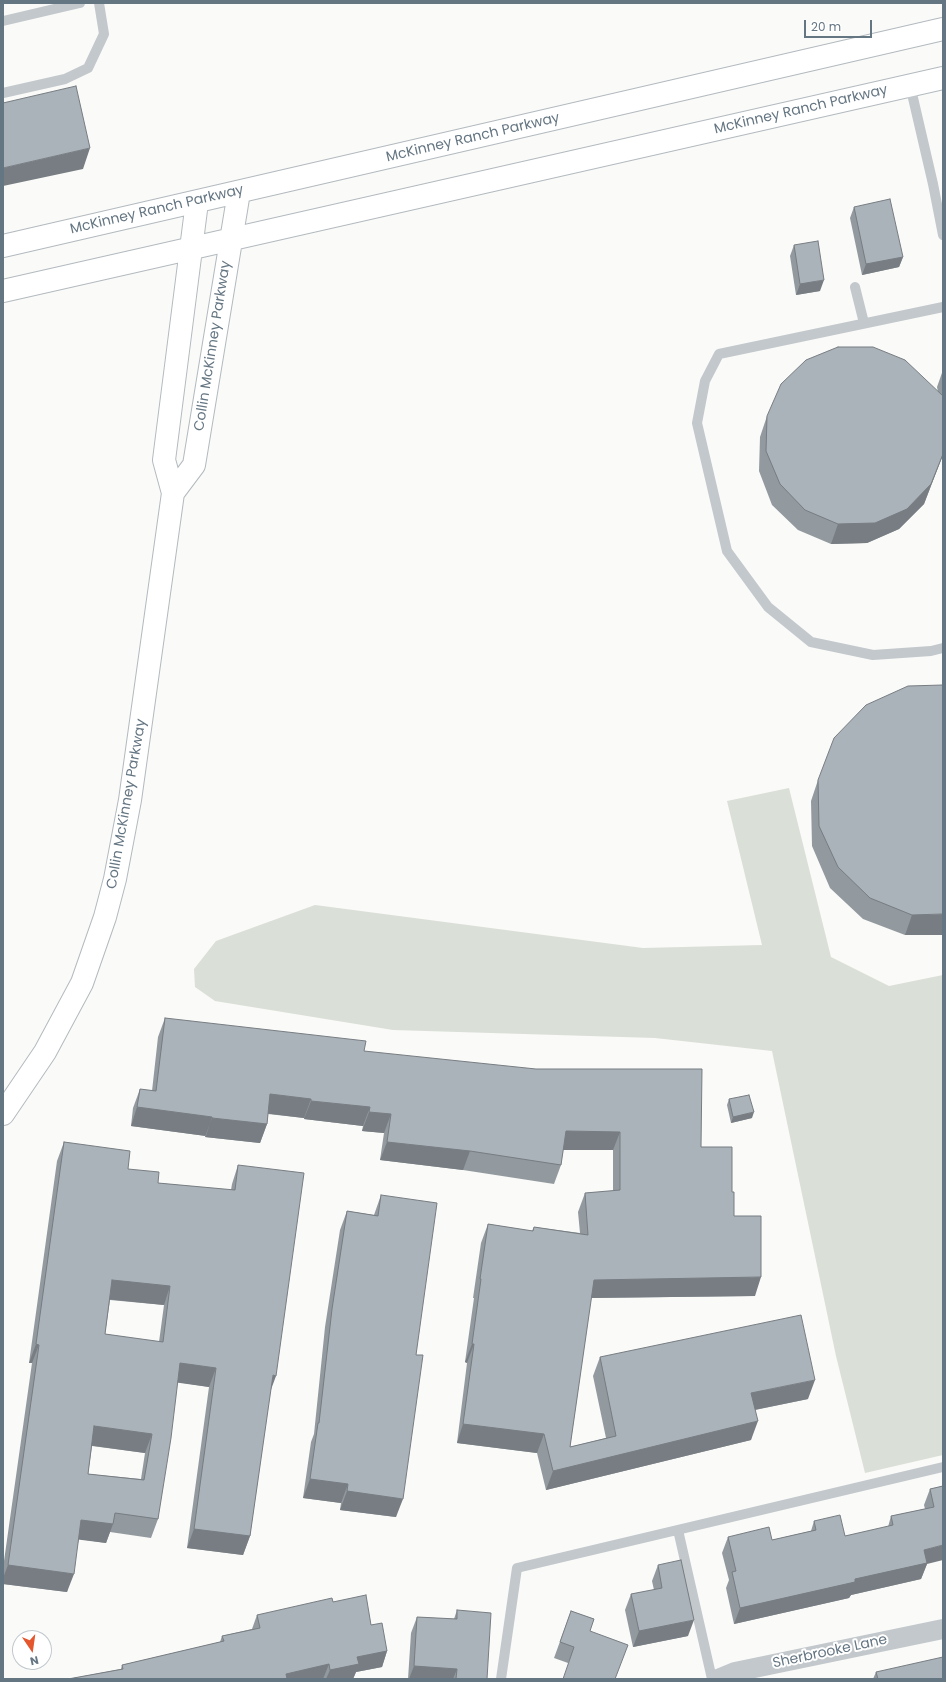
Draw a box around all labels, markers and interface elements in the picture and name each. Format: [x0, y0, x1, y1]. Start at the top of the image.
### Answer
scale bar [806, 12, 874, 38]
text: 20 m [811, 18, 841, 35]
street label: McKinney Ranch Parkway [713, 82, 889, 138]
street label: McKinney Ranch Parkway [385, 110, 561, 166]
street label: McKinney Ranch Parkway [69, 182, 245, 238]
street label: Collin McKinney Parkway [191, 260, 235, 432]
street label: Collin McKinney Parkway [104, 718, 150, 890]
north arrow [12, 1630, 52, 1670]
street label: Sherbrooke Lane [771, 1632, 889, 1672]
text: N [29, 1652, 40, 1669]

